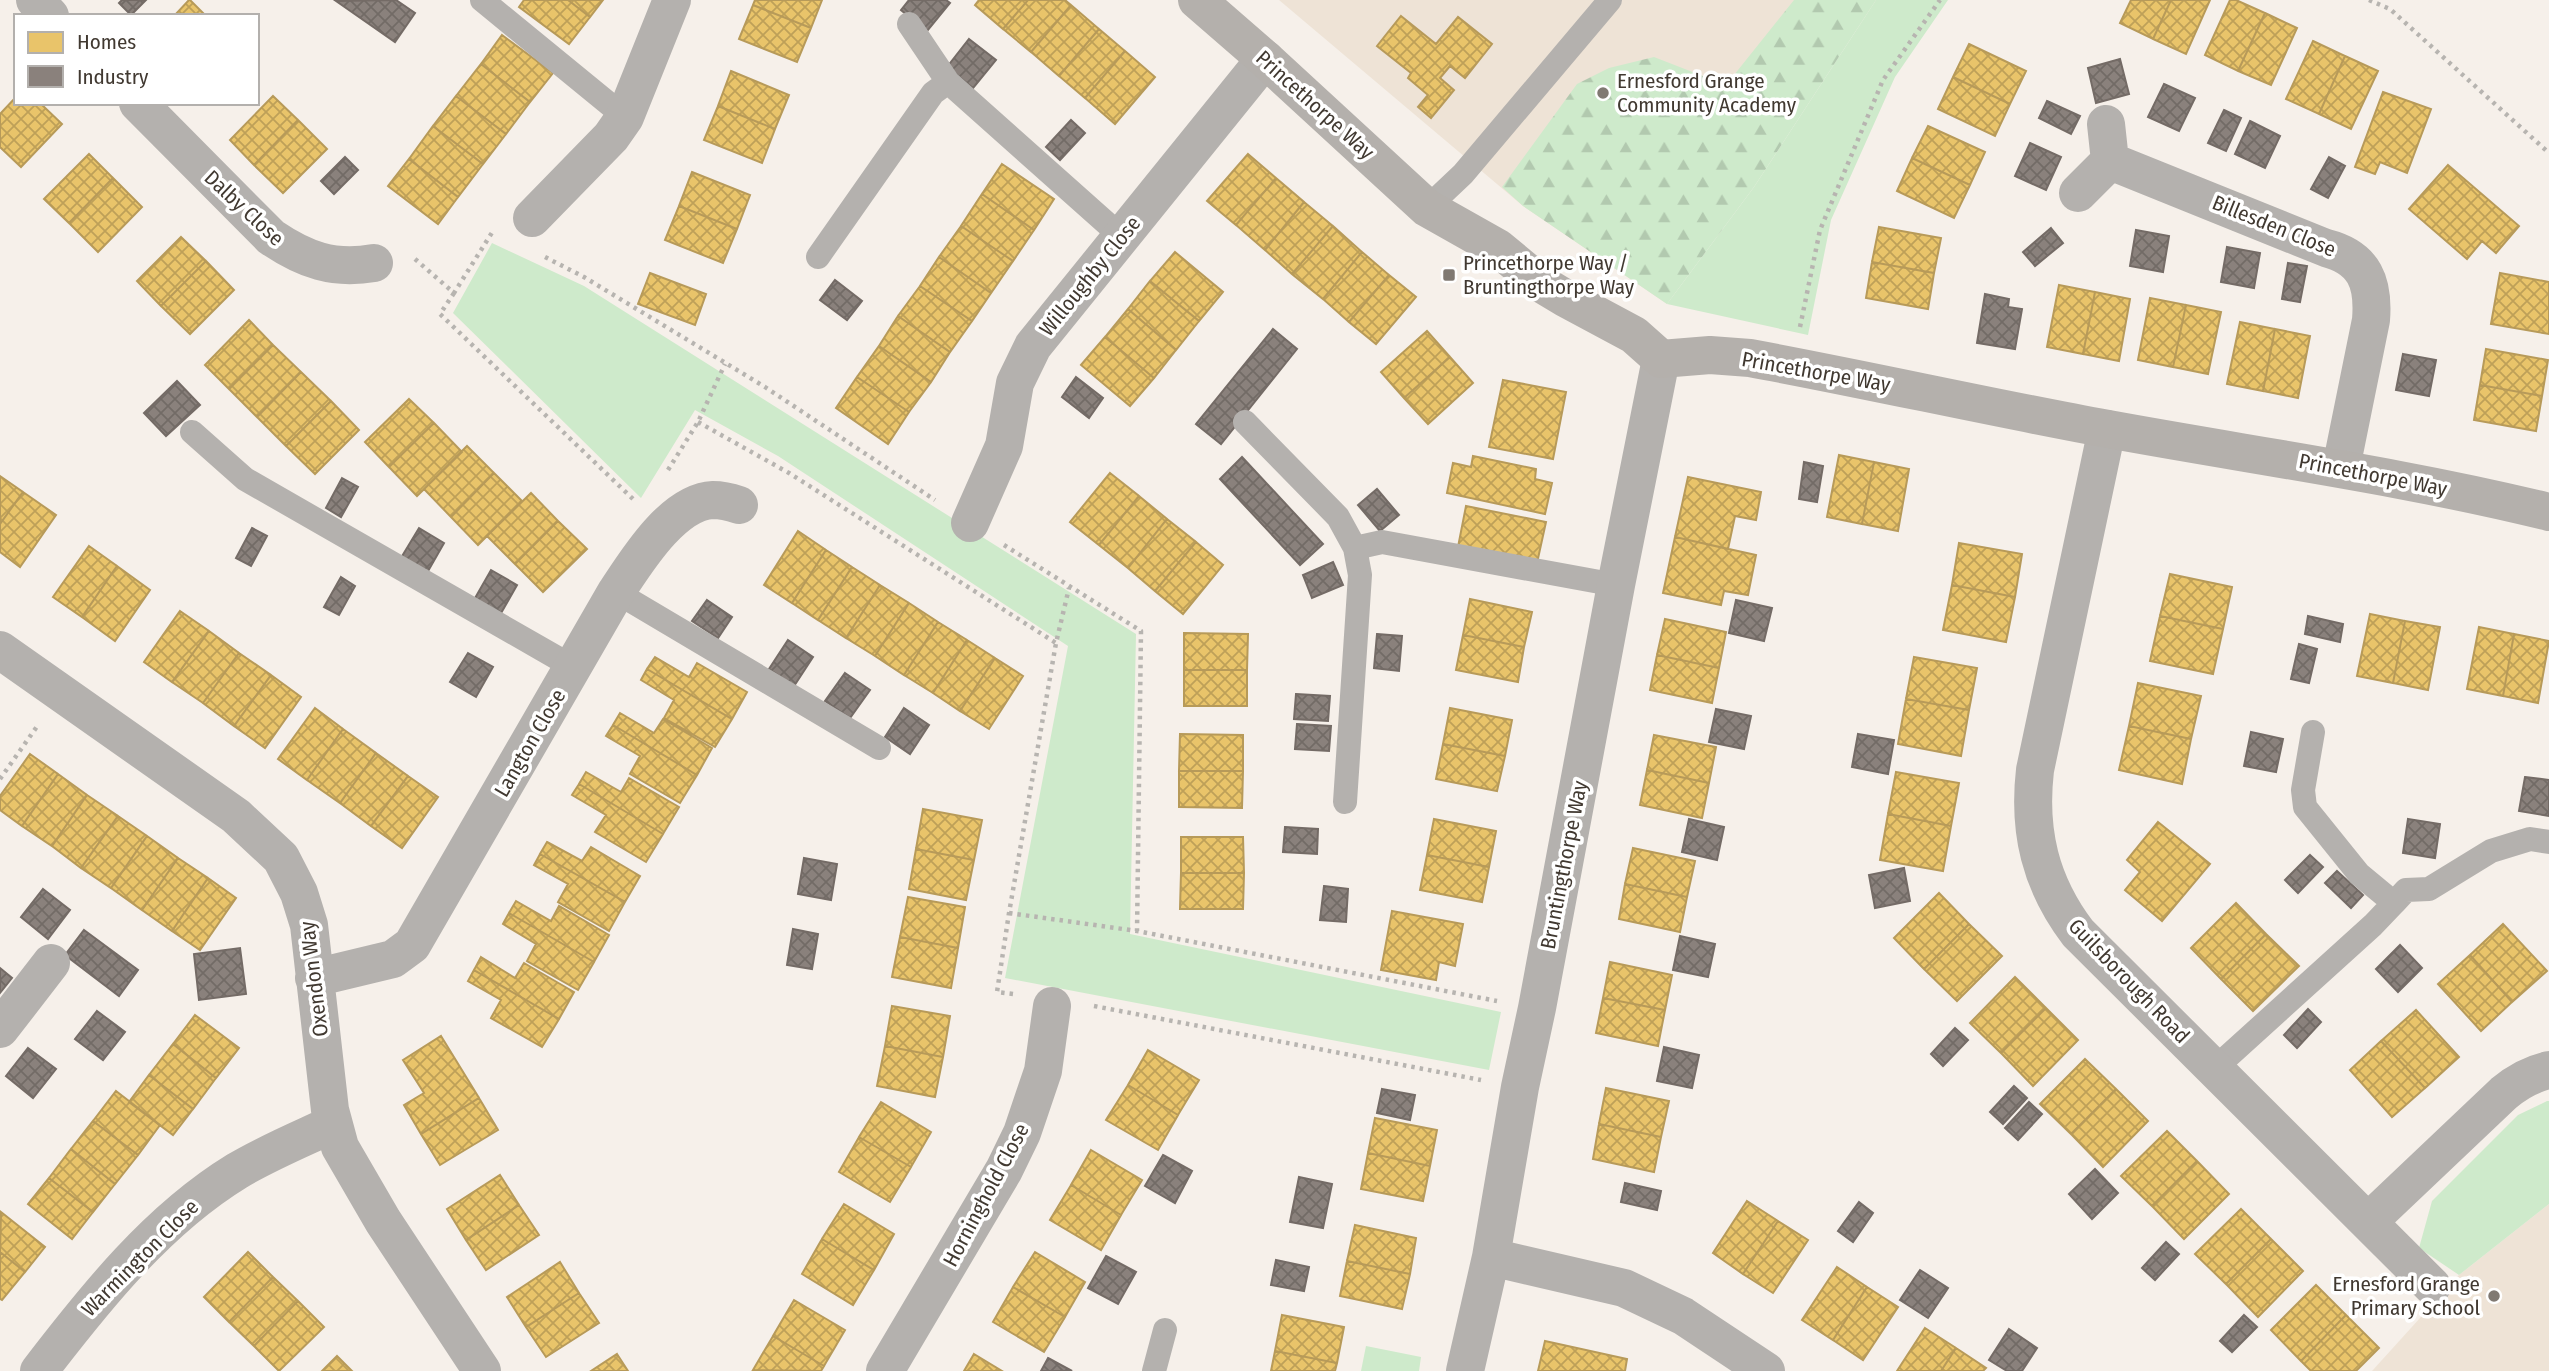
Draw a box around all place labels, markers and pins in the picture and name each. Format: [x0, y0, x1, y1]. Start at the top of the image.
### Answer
place label: Ernesford Grange Community Academy [1617, 68, 1797, 118]
marker: Ernesford Grange Community Academy [1595, 85, 1611, 101]
place label: Princethorpe Way / Bruntingthorpe Way [1463, 250, 1635, 300]
marker: Princethorpe Way / Bruntingthorpe Way [1441, 267, 1457, 283]
place label: Ernesford Grange Primary School [2332, 1271, 2480, 1321]
marker: Ernesford Grange Primary School [2486, 1288, 2502, 1304]

